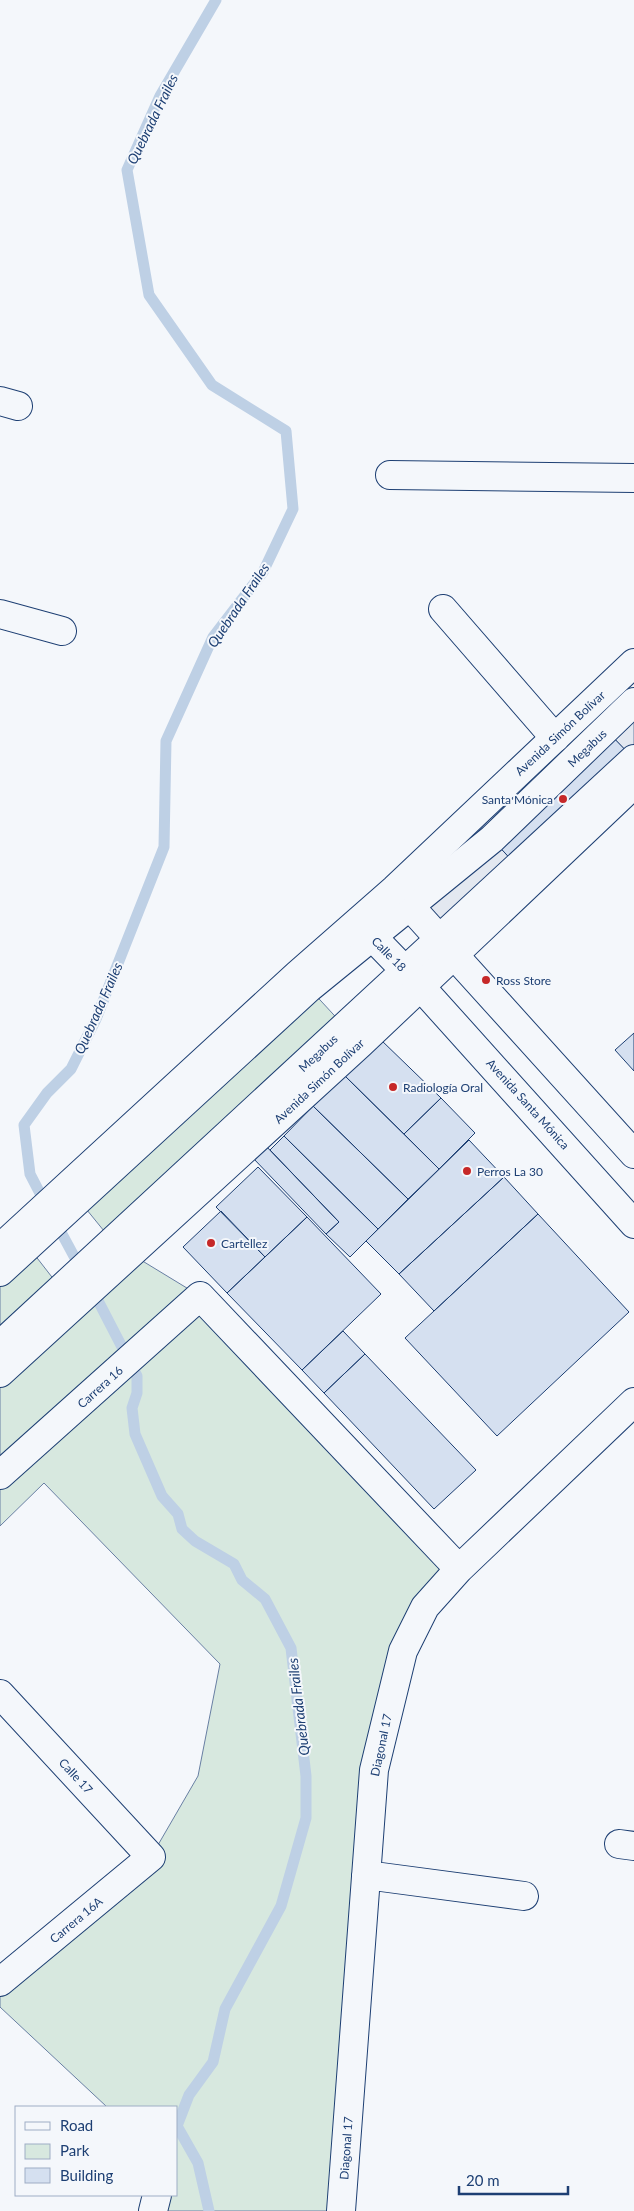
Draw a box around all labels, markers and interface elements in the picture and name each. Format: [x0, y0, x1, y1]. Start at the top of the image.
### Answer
water label: Quebrada Frailes [123, 71, 181, 167]
water label: Quebrada Frailes [203, 559, 273, 651]
street label: Avenida Simón Bolívar [512, 687, 609, 779]
street label: Megabus [564, 726, 610, 770]
place label: Santa Mónica [482, 792, 553, 807]
marker: Santa Mónica [557, 793, 569, 805]
street label: Calle 18 [368, 933, 410, 975]
water label: Quebrada Frailes [70, 959, 126, 1056]
place label: Ross Store [496, 973, 551, 988]
marker: Ross Store [480, 974, 492, 986]
street label: Megabus [295, 1031, 341, 1075]
street label: Avenida Simón Bolívar [271, 1035, 368, 1127]
street label: Avenida Santa Mónica [483, 1056, 573, 1152]
place label: Radiología Oral [403, 1080, 483, 1095]
marker: Radiología Oral [387, 1081, 399, 1093]
place label: Perros La 30 [477, 1164, 543, 1179]
marker: Perros La 30 [461, 1165, 473, 1177]
place label: Cartellez [221, 1236, 268, 1251]
marker: Cartellez [205, 1237, 217, 1249]
street label: Carrera 16 [74, 1363, 126, 1411]
water label: Quebrada Frailes [284, 1657, 312, 1757]
street label: Diagonal 17 [367, 1712, 395, 1778]
street label: Calle 17 [56, 1755, 96, 1797]
street label: Carrera 16A [47, 1893, 106, 1946]
legend [15, 2106, 178, 2196]
text: Road [60, 2116, 93, 2134]
street label: Diagonal 17 [336, 2116, 356, 2180]
text: Park [60, 2141, 90, 2159]
scale bar [459, 2164, 568, 2196]
text: Building [60, 2166, 113, 2184]
text: 20 m [466, 2171, 500, 2189]

